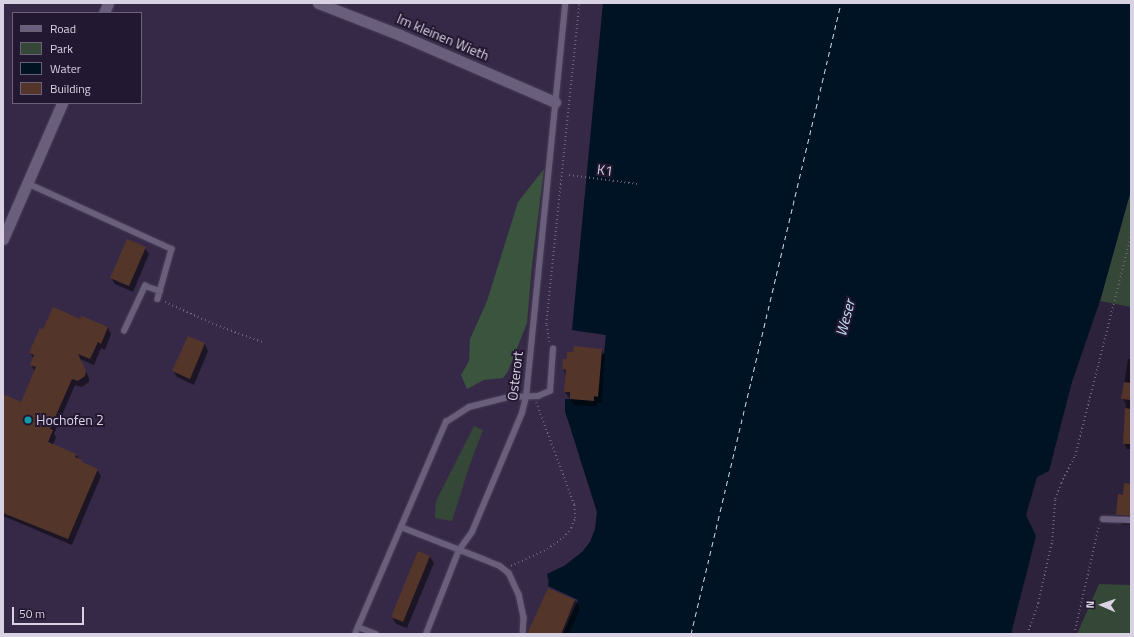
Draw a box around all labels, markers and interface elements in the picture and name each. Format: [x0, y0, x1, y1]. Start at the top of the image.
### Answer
street label: Im kleinen Wieth [394, 10, 492, 64]
legend [12, 12, 142, 104]
text: Road [50, 19, 76, 38]
text: Park [50, 39, 73, 58]
text: Water [50, 59, 81, 78]
text: Building [50, 79, 91, 98]
street label: K1 [596, 161, 614, 179]
water label: Weser [832, 298, 858, 338]
street label: Osterort [504, 350, 526, 402]
place label: Hochofen 2 [36, 412, 104, 428]
marker: Hochofen 2 [23, 415, 33, 425]
north arrow [1082, 585, 1122, 625]
scale bar [14, 599, 86, 625]
text: N [1082, 600, 1098, 609]
text: 50 m [19, 604, 45, 623]

